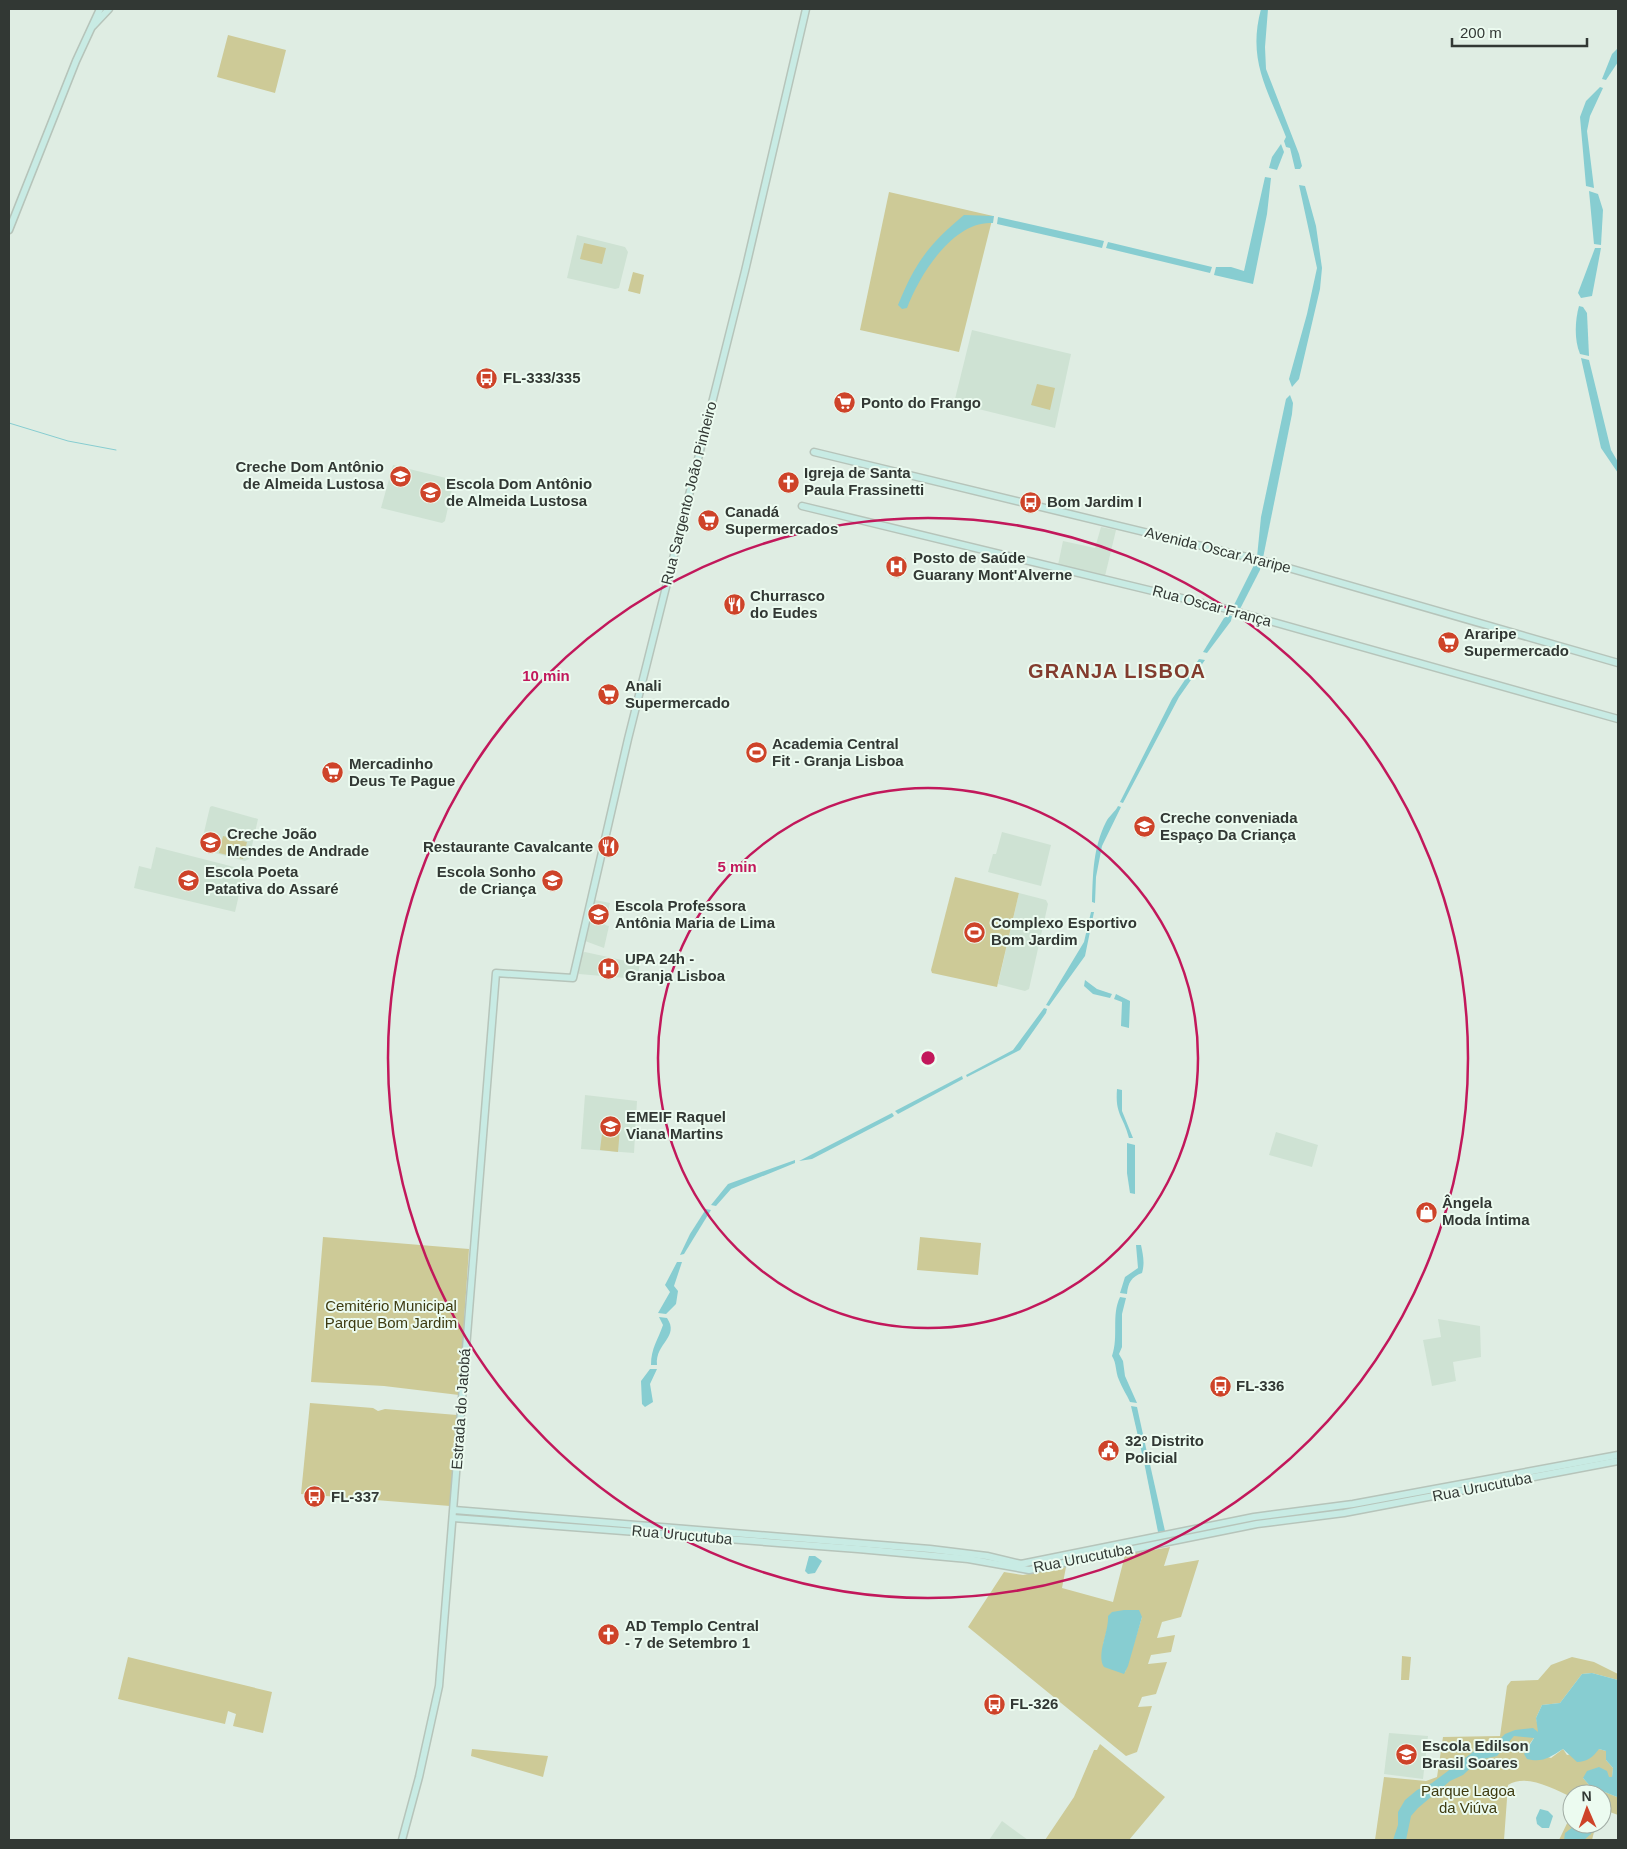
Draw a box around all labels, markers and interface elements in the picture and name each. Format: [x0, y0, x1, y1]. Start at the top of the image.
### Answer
scale bar [1452, 15, 1587, 47]
text: 200 m [1460, 24, 1502, 41]
bus stop icon: FL-333/335 [475, 366, 499, 390]
place label: FL-333/335 [503, 369, 581, 386]
supermarket icon: Ponto do Frango [833, 391, 857, 415]
place label: Ponto do Frango [861, 394, 981, 411]
street label: Rua Sargento João Pinheiro [657, 399, 720, 586]
place label: Creche Dom Antônio de Almeida Lustosa [235, 458, 385, 492]
school or university icon: Creche Dom Antônio de Almeida Lustosa [388, 464, 412, 488]
place label: Igreja de Santa Paula Frassinetti [804, 464, 924, 498]
church icon: Igreja de Santa Paula Frassinetti [776, 470, 800, 494]
place label: Escola Dom Antônio de Almeida Lustosa [446, 475, 592, 509]
school or university icon: Escola Dom Antônio de Almeida Lustosa [418, 481, 442, 505]
bus stop icon: Bom Jardim I [1019, 490, 1043, 514]
place label: Bom Jardim I [1047, 493, 1142, 510]
place label: Canadá Supermercados [725, 503, 838, 537]
supermarket icon: Canadá Supermercados [697, 509, 721, 533]
street label: Avenida Oscar Araripe [1143, 523, 1293, 576]
place label: Posto de Saúde Guarany Mont'Alverne [913, 549, 1072, 583]
hospital icon: Posto de Saúde Guarany Mont'Alverne [885, 555, 909, 579]
street label: Rua Oscar França [1151, 581, 1274, 630]
place label: Churrasco do Eudes [750, 587, 825, 621]
restaurant icon: Churrasco do Eudes [722, 593, 746, 617]
place label: Araripe Supermercado [1464, 625, 1569, 659]
supermarket icon: Araripe Supermercado [1436, 631, 1460, 655]
district label: GRANJA LISBOA [1028, 660, 1206, 682]
text: 10 min [522, 667, 570, 684]
place label: Anali Supermercado [625, 677, 730, 711]
supermarket icon: Anali Supermercado [597, 683, 621, 707]
place label: Academia Central Fit - Granja Lisboa [772, 735, 904, 769]
sports icon: Academia Central Fit - Granja Lisboa [744, 741, 768, 765]
place label: Mercadinho Deus Te Pague [349, 755, 455, 789]
supermarket icon: Mercadinho Deus Te Pague [321, 761, 345, 785]
place label: Creche conveniada Espaço Da Criança [1160, 809, 1298, 843]
school or university icon: Creche conveniada Espaço Da Criança [1132, 815, 1156, 839]
place label: Creche João Mendes de Andrade [227, 825, 369, 859]
school or university icon: Creche João Mendes de Andrade [199, 831, 223, 855]
restaurant icon: Restaurante Cavalcante [597, 835, 621, 859]
place label: Restaurante Cavalcante [423, 838, 593, 855]
text: 5 min [717, 858, 757, 875]
place label: Escola Poeta Patativa do Assaré [205, 863, 339, 897]
place label: Escola Sonho de Criança [437, 863, 537, 897]
school or university icon: Escola Poeta Patativa do Assaré [177, 869, 201, 893]
school or university icon: Escola Sonho de Criança [540, 869, 564, 893]
place label: Escola Professora Antônia Maria de Lima [615, 897, 776, 931]
school or university icon: Escola Professora Antônia Maria de Lima [587, 903, 611, 927]
place label: Complexo Esportivo Bom Jardim [991, 914, 1137, 948]
sports icon: Complexo Esportivo Bom Jardim [963, 920, 987, 944]
place label: UPA 24h - Granja Lisboa [625, 950, 726, 984]
hospital icon: UPA 24h - Granja Lisboa [597, 956, 621, 980]
centre of rings [919, 1049, 937, 1067]
place label: EMEIF Raquel Viana Martins [626, 1108, 726, 1142]
school or university icon: EMEIF Raquel Viana Martins [598, 1114, 622, 1138]
place label: Ângela Moda Íntima [1442, 1194, 1530, 1228]
shop icon: Ângela Moda Íntima [1414, 1200, 1438, 1224]
park label: Cemitério Municipal Parque Bom Jardim [325, 1297, 457, 1331]
street label: Estrada do Jatobá [448, 1347, 473, 1470]
bus stop icon: FL-336 [1208, 1374, 1232, 1398]
place label: FL-336 [1236, 1377, 1284, 1394]
place label: 32º Distrito Policial [1125, 1432, 1204, 1466]
public building icon: 32º Distrito Policial [1097, 1438, 1121, 1462]
street label: Rua Urucutuba [1431, 1468, 1534, 1504]
bus stop icon: FL-337 [303, 1485, 327, 1509]
place label: FL-337 [331, 1488, 379, 1505]
street label: Rua Urucutuba [631, 1522, 734, 1547]
street label: Rua Urucutuba [1032, 1539, 1135, 1575]
place label: AD Templo Central - 7 de Setembro 1 [625, 1617, 759, 1651]
church icon: AD Templo Central - 7 de Setembro 1 [597, 1623, 621, 1647]
bus stop icon: FL-326 [982, 1692, 1006, 1716]
place label: FL-326 [1010, 1695, 1058, 1712]
place label: Escola Edilson Brasil Soares [1422, 1737, 1529, 1771]
school or university icon: Escola Edilson Brasil Soares [1394, 1743, 1418, 1767]
park label: Parque Lagoa da Viúva [1421, 1782, 1516, 1816]
north arrow [1562, 1784, 1612, 1834]
text: N [1581, 1788, 1592, 1804]

